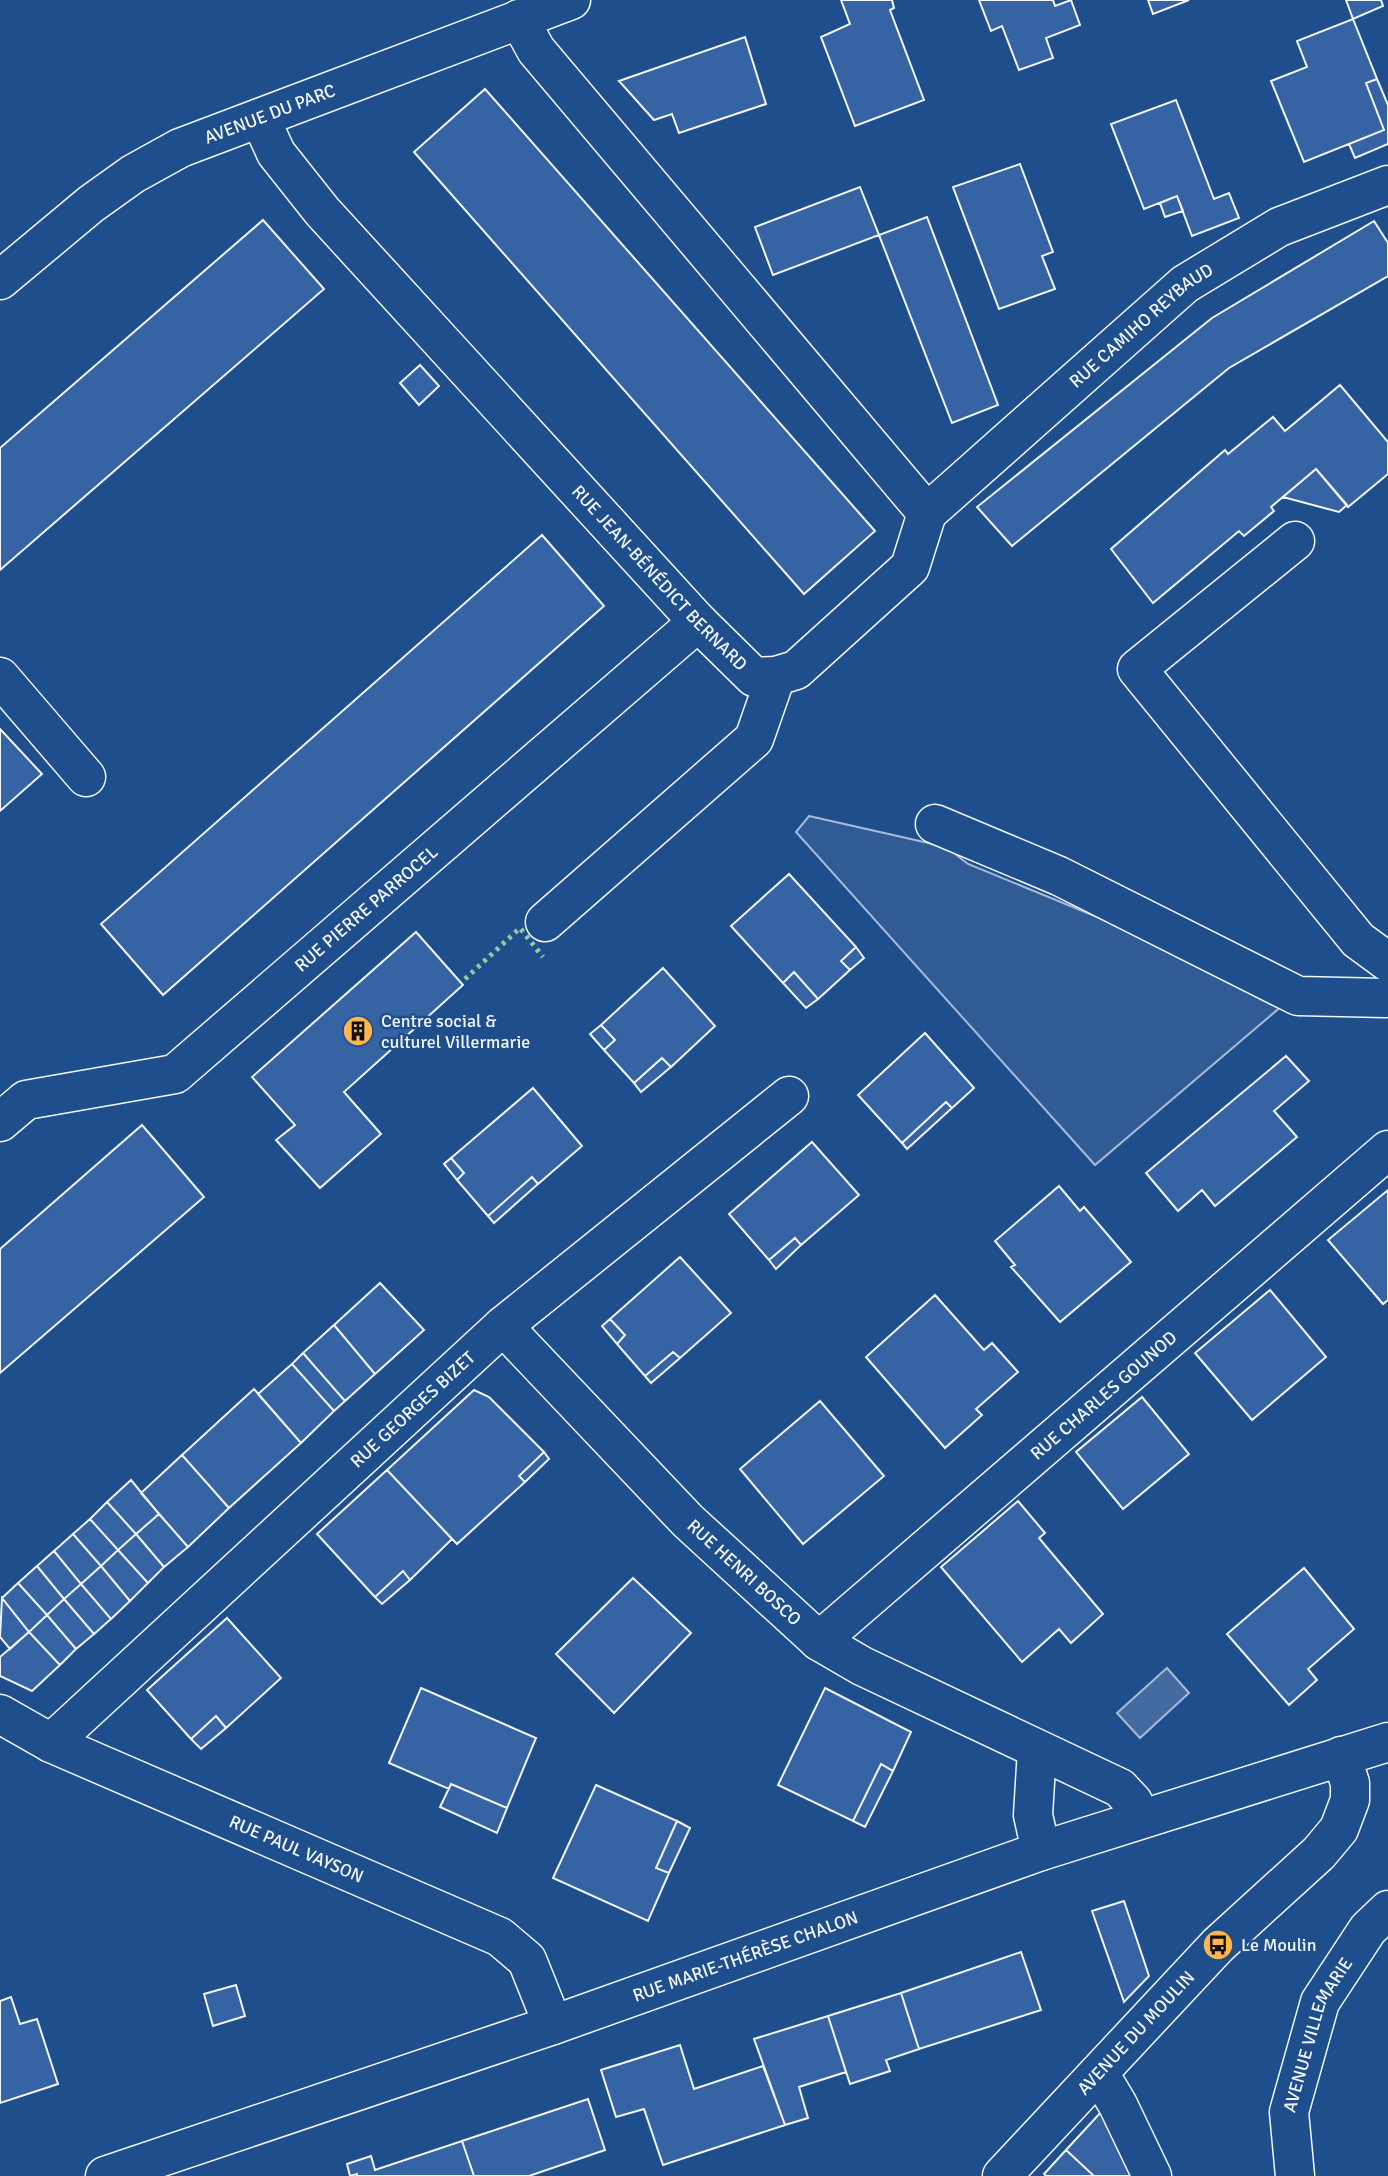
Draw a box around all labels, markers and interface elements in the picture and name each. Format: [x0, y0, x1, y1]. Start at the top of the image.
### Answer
street label: AVENUE DU PARC [201, 79, 339, 149]
street label: RUE CAMIHO REYBAUD [1065, 259, 1217, 392]
street label: RUE JEAN-BÉNÉDICT BERNARD [567, 480, 752, 675]
street label: RUE PIERRE PARROCEL [290, 841, 442, 977]
place label: Centre social & culturel Villermarie [381, 1010, 530, 1053]
building icon: Centre social & culturel Villermarie [341, 1014, 375, 1048]
street label: RUE CHARLES GOUNOD [1026, 1326, 1181, 1465]
street label: RUE GEORGES BIZET [346, 1346, 480, 1472]
street label: RUE HENRI BOSCO [683, 1515, 806, 1630]
street label: RUE PAUL VAYSON [226, 1810, 367, 1888]
street label: RUE MARIE-THÉRÈSE CHALON [630, 1906, 861, 2007]
bus stop icon: Le Moulin [1201, 1928, 1235, 1962]
place label: Le Moulin [1241, 1934, 1317, 1956]
street label: AVENUE VILLEMARIE [1278, 1953, 1357, 2115]
street label: AVENUE DU MOULIN [1073, 1966, 1199, 2100]

